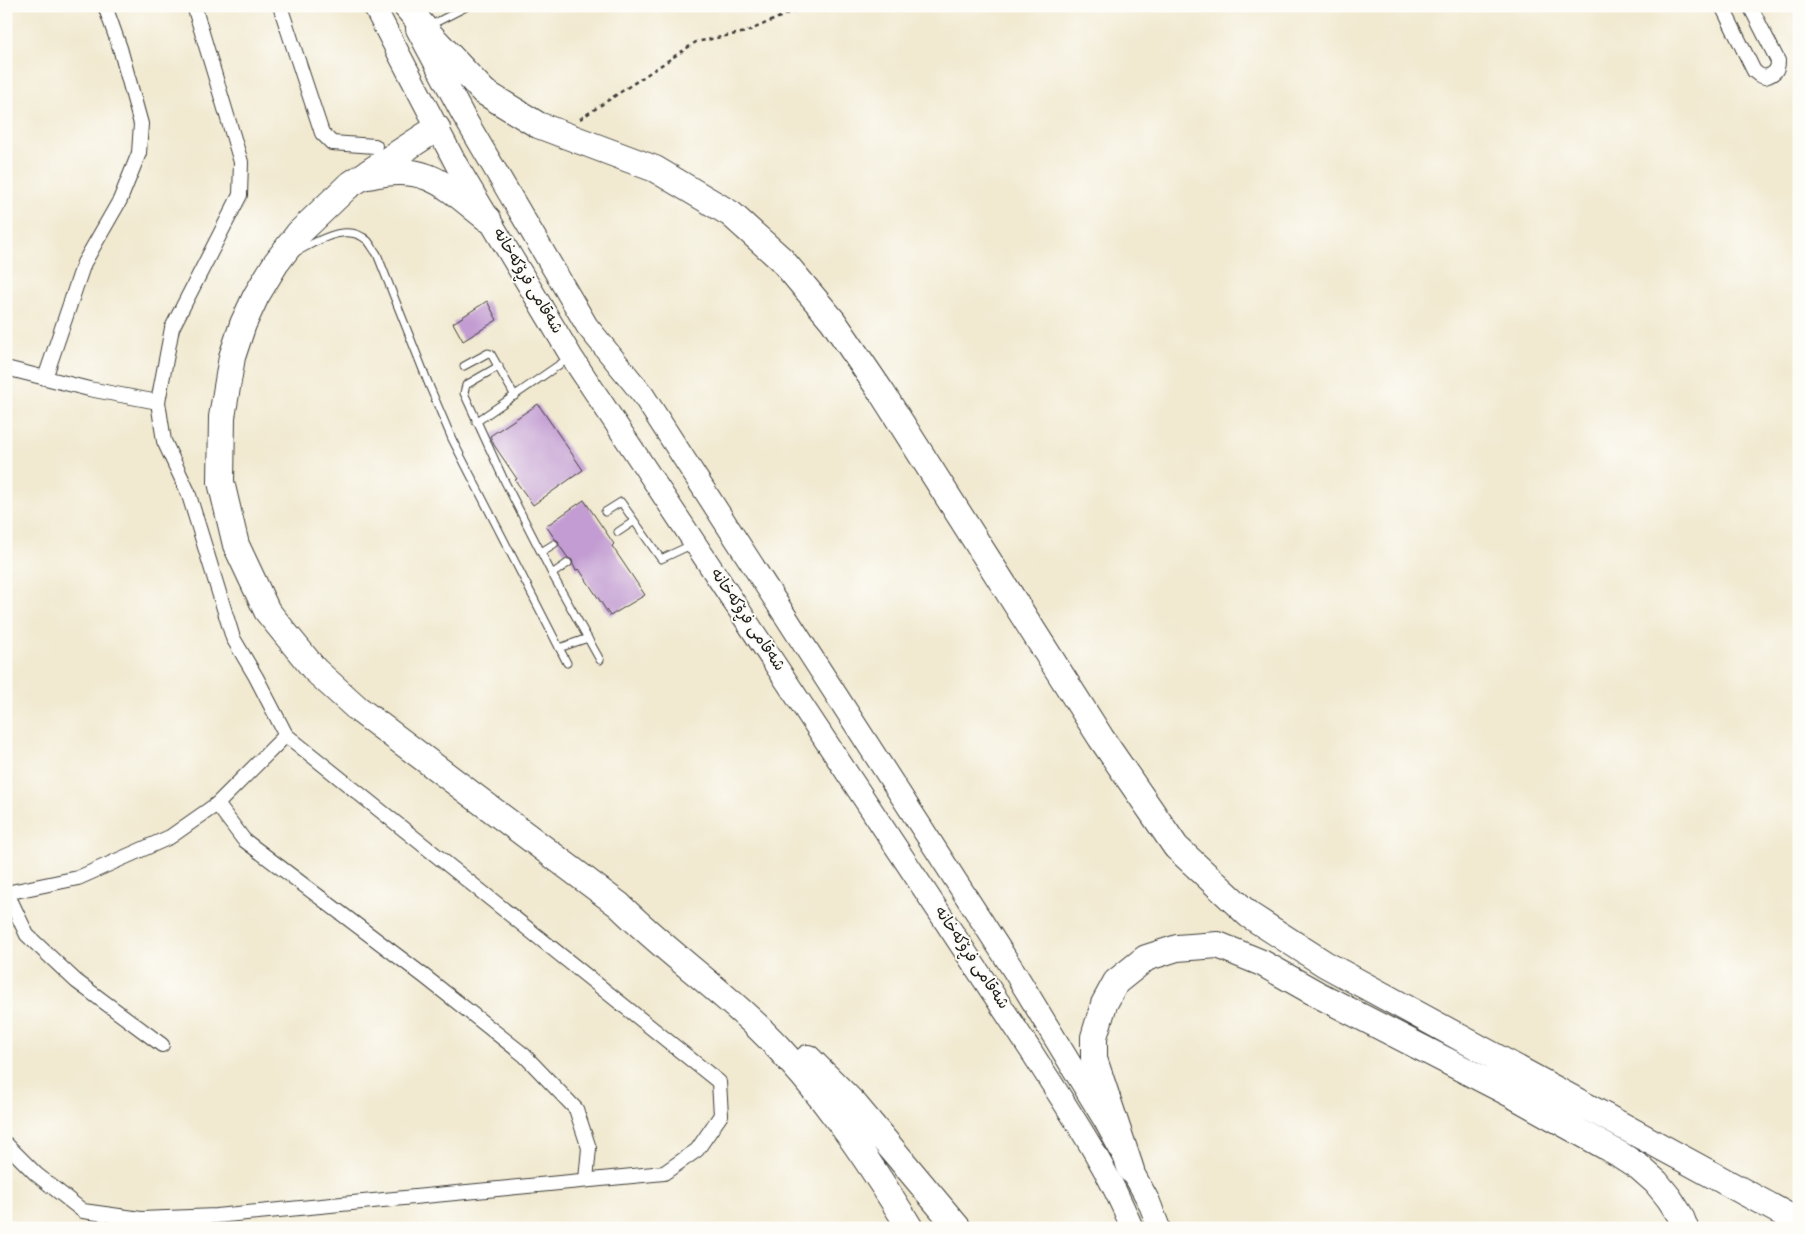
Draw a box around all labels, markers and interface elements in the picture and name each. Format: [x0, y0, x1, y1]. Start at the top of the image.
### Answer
street label: شەقامی فڕۆکەخانە [485, 226, 565, 339]
street label: شەقامی فڕۆکەخانە [703, 566, 787, 677]
street label: شەقامی فڕۆکەخانە [927, 904, 1011, 1015]

